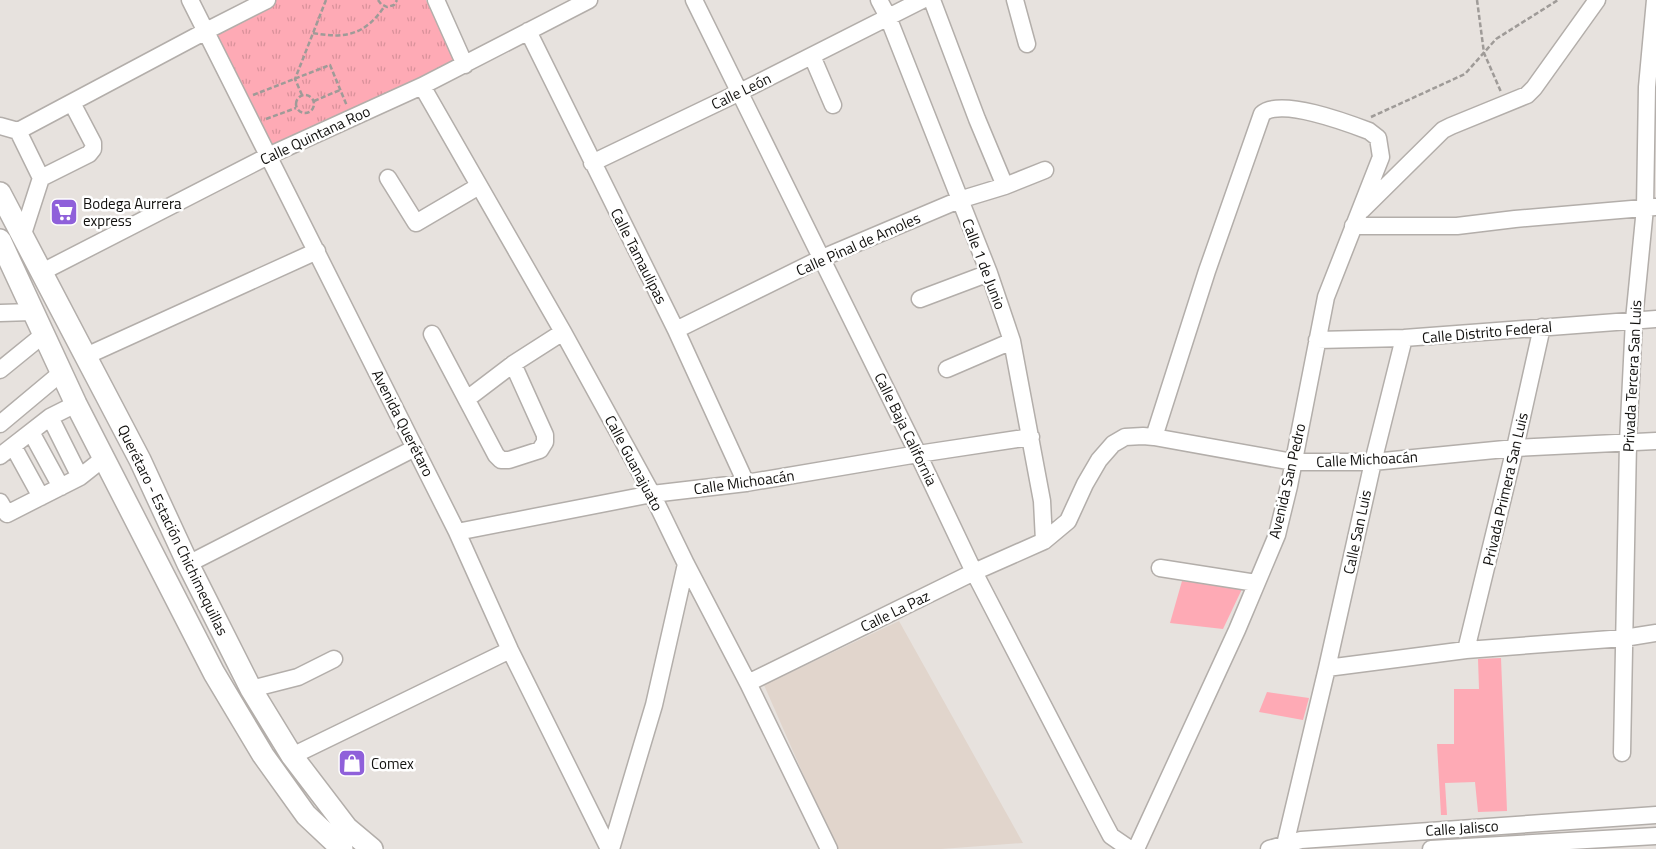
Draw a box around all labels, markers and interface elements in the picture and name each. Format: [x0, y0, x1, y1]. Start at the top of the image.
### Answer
street label: Calle León [707, 67, 775, 115]
street label: Calle Quintana Roo [256, 99, 374, 171]
place label: Bodega Aurrera express [83, 192, 182, 232]
supermarket icon: Bodega Aurrera express [49, 197, 79, 227]
street label: Calle Tamaulipas [605, 204, 673, 308]
street label: Calle Pinal de Amoles [792, 206, 924, 282]
street label: Calle 1 de Junio [956, 215, 1012, 313]
street label: Privada Tercera San Luis [1617, 299, 1647, 453]
street label: Calle Distrito Federal [1421, 315, 1553, 349]
street label: Avenida Querétaro [366, 366, 440, 480]
street label: Calle Baja California [869, 368, 944, 490]
street label: Privada Primera San Luis [1476, 410, 1534, 568]
street label: Calle Guanajuato [599, 411, 669, 515]
street label: Querétaro - Estación Chichimequillas [112, 421, 234, 639]
street label: Avenida San Pedro [1263, 421, 1311, 541]
street label: Calle Michoacán [1316, 445, 1418, 473]
street label: Calle Michoacán [692, 464, 796, 500]
street label: Calle San Luis [1337, 488, 1377, 576]
street label: Calle La Paz [856, 584, 934, 638]
shop icon: Comex [337, 748, 367, 778]
place label: Comex [371, 752, 414, 775]
street label: Calle Jalisco [1425, 814, 1499, 842]

